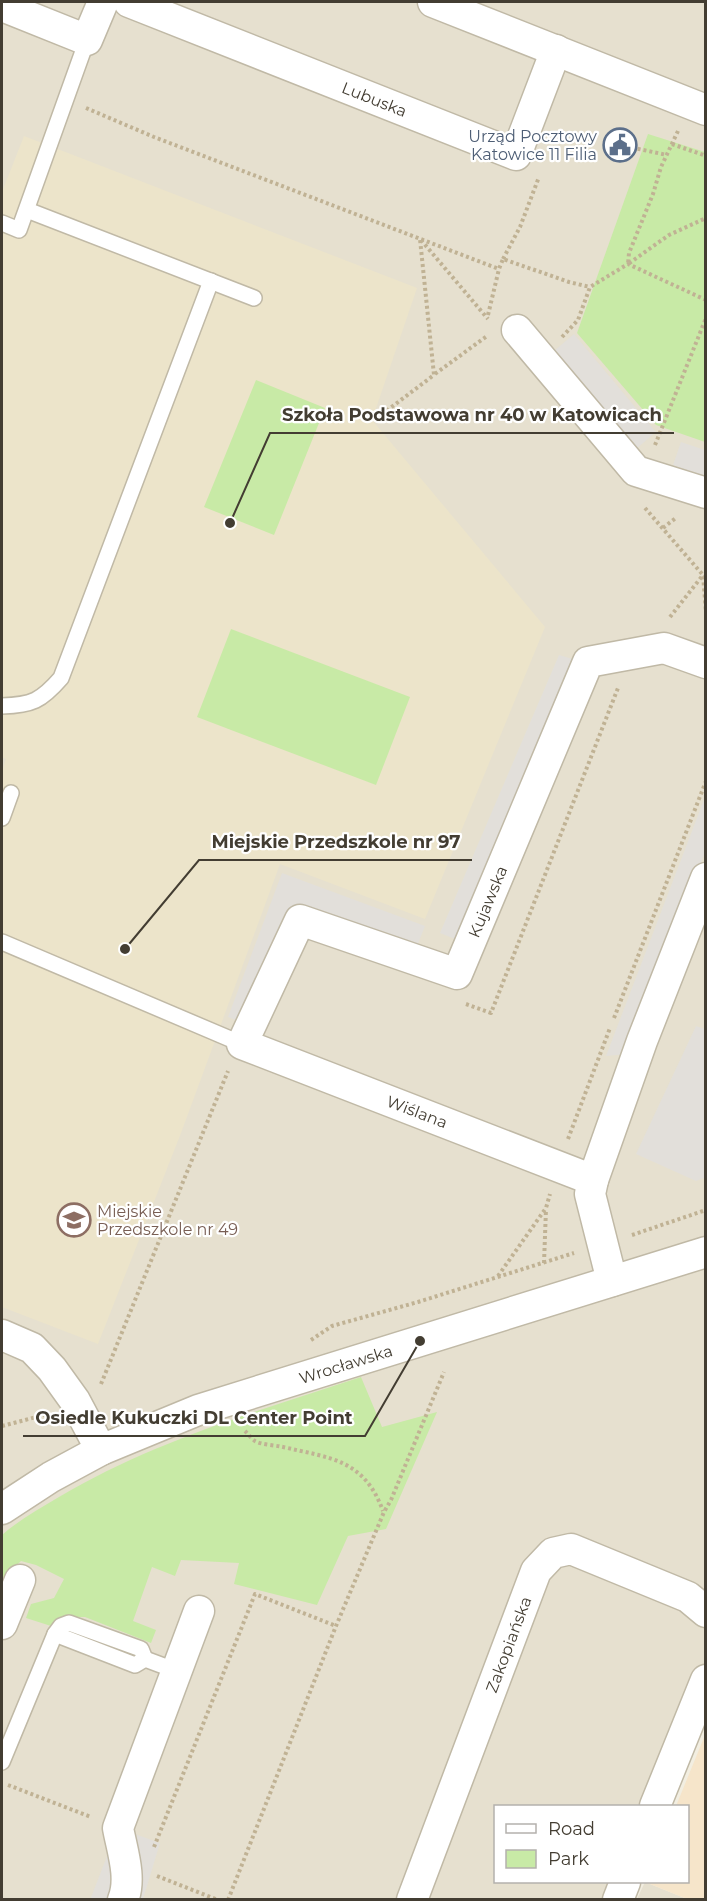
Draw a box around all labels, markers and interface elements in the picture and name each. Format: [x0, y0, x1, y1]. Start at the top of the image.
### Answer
street label: Lubuska [339, 78, 410, 120]
place label: Urząd Pocztowy Katowice 11 Filia [468, 127, 597, 164]
public building icon: Urząd Pocztowy Katowice 11 Filia [602, 127, 638, 163]
callout: Szkoła Podstawowa nr 40 w Katowicach [270, 397, 674, 433]
text: Szkoła Podstawowa nr 40 w Katowicach [282, 404, 662, 426]
callout: Miejskie Przedszkole nr 97 [199, 824, 472, 860]
text: Miejskie Przedszkole nr 97 [211, 831, 461, 853]
street label: Kujawska [464, 863, 511, 940]
street label: Wiślana [384, 1092, 450, 1132]
school or university icon: Miejskie Przedszkole nr 49 [56, 1202, 92, 1238]
place label: Miejskie Przedszkole nr 49 [97, 1202, 238, 1239]
street label: Wrocławska [297, 1341, 395, 1388]
callout: Osiedle Kukuczki DL Center Point [23, 1400, 365, 1436]
text: Osiedle Kukuczki DL Center Point [35, 1407, 353, 1429]
street label: Zakopiańska [482, 1594, 535, 1695]
legend [494, 1805, 689, 1883]
text: Road [548, 1818, 595, 1840]
text: Park [548, 1848, 589, 1870]

